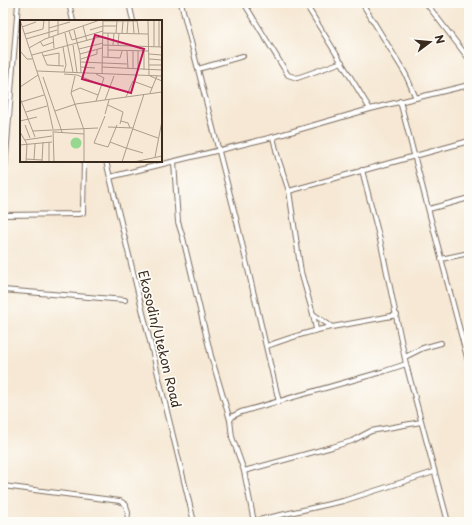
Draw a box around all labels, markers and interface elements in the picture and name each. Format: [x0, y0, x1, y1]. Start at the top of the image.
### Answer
inset map [20, 20, 162, 162]
north arrow [410, 22, 450, 62]
text: N [431, 33, 450, 46]
street label: Ekosodin/Utekon Road [134, 268, 187, 410]

